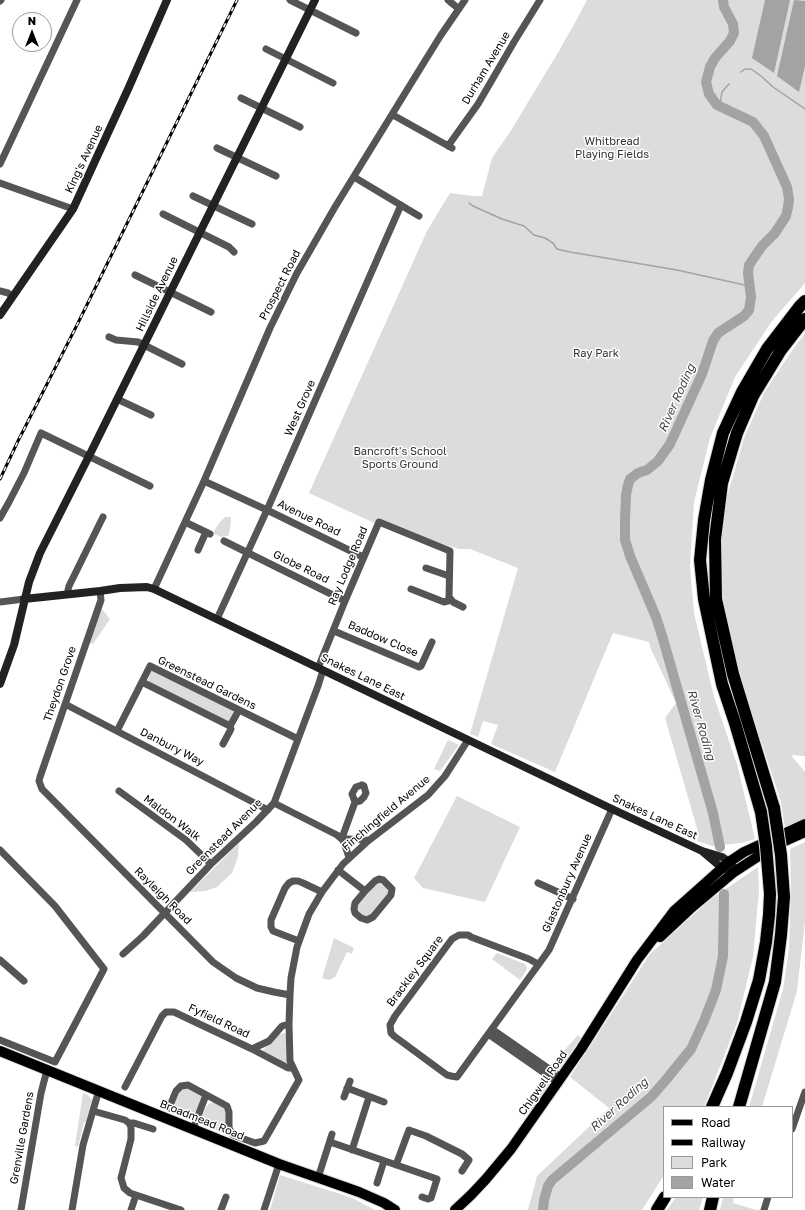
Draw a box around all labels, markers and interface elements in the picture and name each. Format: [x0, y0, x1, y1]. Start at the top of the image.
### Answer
north arrow [12, 12, 52, 52]
text: N [28, 14, 36, 27]
street label: Durham Avenue [459, 29, 513, 107]
street label: King's Avenue [62, 123, 106, 195]
park label: Whitbread Playing Fields [575, 135, 649, 161]
street label: Prospect Road [257, 248, 303, 322]
street label: Hillside Avenue [133, 254, 181, 334]
park label: Ray Park [573, 347, 619, 361]
water label: River Roding [656, 362, 698, 434]
street label: West Grove [282, 378, 318, 438]
park label: Bancroft's School Sports Ground [353, 445, 447, 471]
street label: Avenue Road [275, 497, 343, 539]
street label: Ray Lodge Road [325, 524, 371, 608]
street label: Globe Road [271, 548, 331, 586]
street label: Baddow Close [346, 618, 420, 660]
street label: Theydon Grove [41, 644, 79, 724]
street label: Snakes Lane East [319, 651, 407, 703]
street label: Greenstead Gardens [156, 653, 258, 713]
water label: River Roding [684, 688, 718, 762]
street label: Danbury Way [138, 725, 206, 769]
street label: Finchingfield Avenue [339, 772, 433, 854]
street label: Snakes Lane East [610, 791, 700, 843]
street label: Maldon Walk [141, 792, 203, 844]
street label: Greenstead Avenue [183, 796, 265, 878]
street label: Glastonbury Avenue [539, 832, 595, 934]
street label: Rayleigh Road [132, 865, 194, 927]
street label: Brackley Square [384, 933, 446, 1009]
street label: Fyfield Road [186, 1001, 252, 1041]
street label: Chigwell Road [516, 1048, 570, 1118]
water label: River Roding [587, 1075, 651, 1135]
street label: Grenville Gardens [7, 1091, 37, 1185]
street label: Broadmead Road [158, 1097, 246, 1143]
legend [663, 1106, 793, 1198]
text: Road [701, 1115, 730, 1130]
text: Railway [701, 1135, 746, 1150]
text: Park [701, 1155, 727, 1170]
text: Water [701, 1175, 735, 1190]

